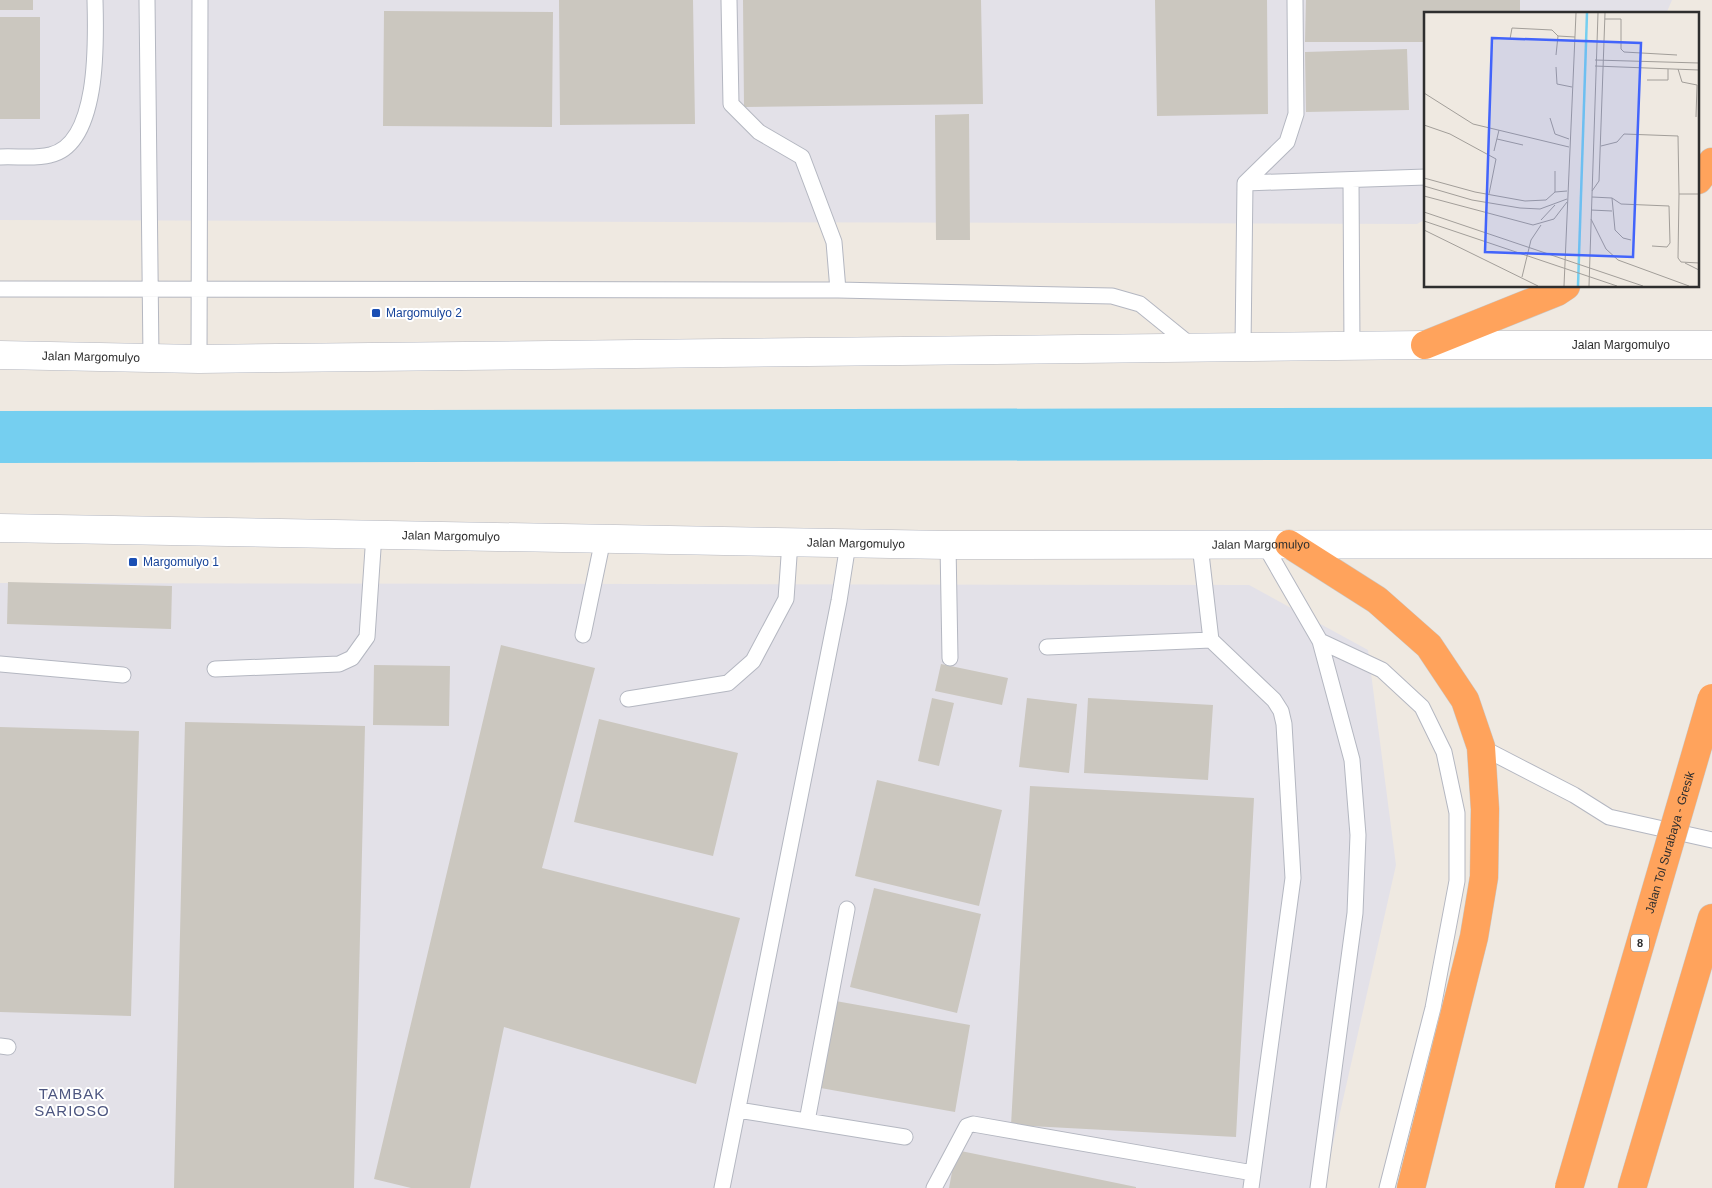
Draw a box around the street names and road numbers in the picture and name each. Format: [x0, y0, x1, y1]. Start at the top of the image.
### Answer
street label: Jalan Margomulyo [1572, 338, 1670, 352]
street label: Jalan Margomulyo [42, 349, 141, 365]
street label: Jalan Margomulyo [402, 528, 500, 544]
street label: Jalan Margomulyo [807, 535, 905, 551]
street label: Jalan Margomulyo [1212, 538, 1310, 552]
street label: Jalan Tol Surabaya - Gresik [1642, 769, 1698, 915]
road number: 8 [1631, 934, 1649, 951]

